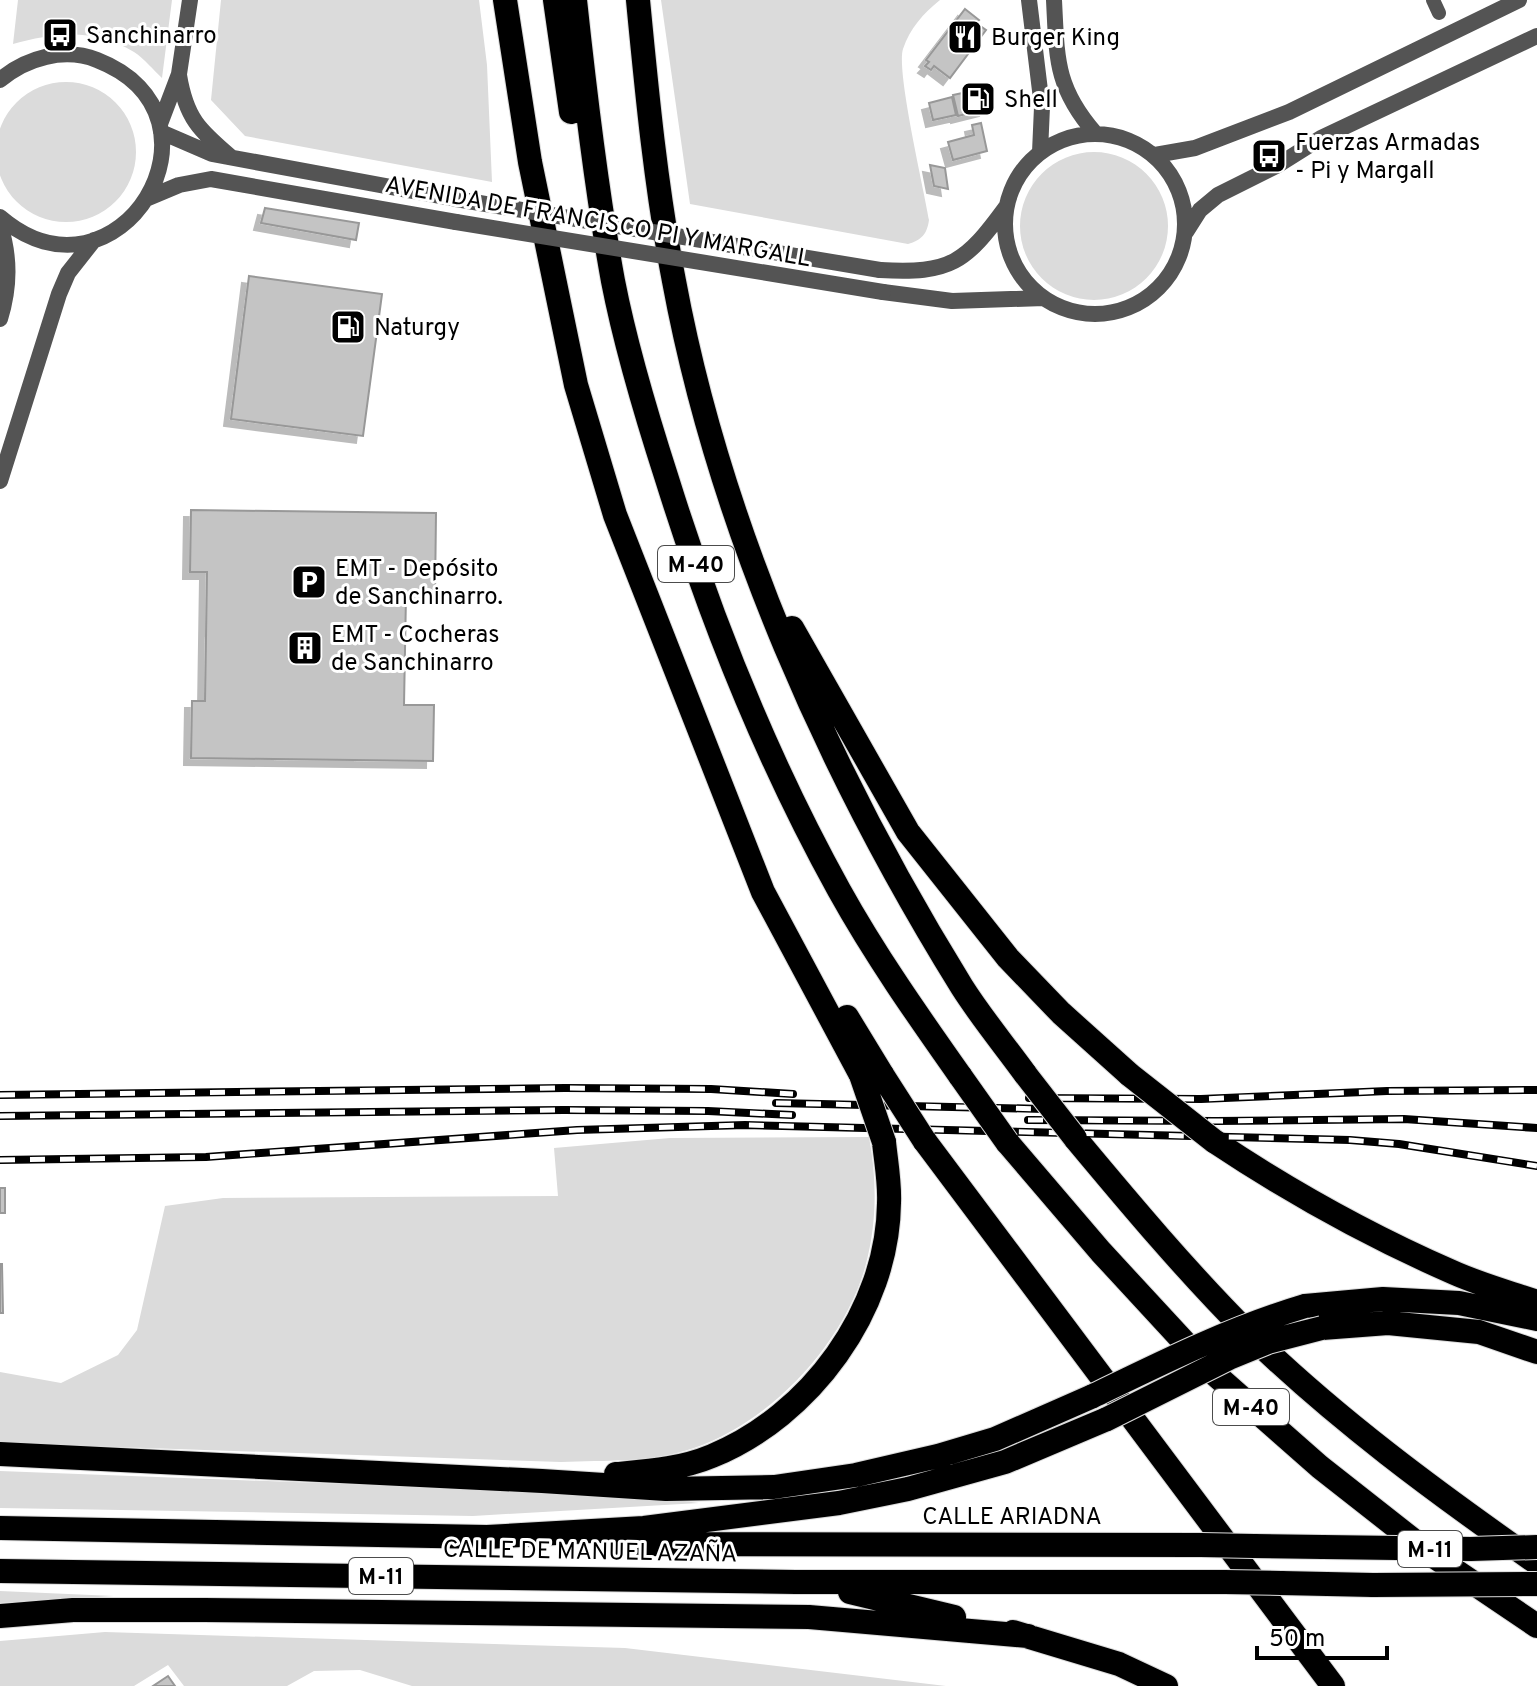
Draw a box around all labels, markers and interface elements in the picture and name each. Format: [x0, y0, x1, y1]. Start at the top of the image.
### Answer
bus stop icon: Sanchinarro [41, 16, 79, 54]
restaurant icon: Burger King [946, 18, 984, 56]
place label: Sanchinarro [86, 22, 217, 52]
place label: Burger King [991, 24, 1120, 54]
fuel station icon: Shell [959, 80, 997, 118]
place label: Shell [1004, 86, 1058, 116]
place label: Fuerzas Armadas - Pi y Margall [1295, 129, 1480, 187]
bus stop icon: Fuerzas Armadas - Pi y Margall [1250, 137, 1288, 175]
street label: AVENIDA DE FRANCISCO PI Y MARGALL [382, 171, 813, 275]
fuel station icon: Naturgy [329, 308, 367, 346]
place label: Naturgy [374, 314, 460, 344]
road number: M-40 [658, 546, 734, 582]
place label: EMT - Depósito de Sanchinarro. [335, 555, 503, 613]
parking icon: EMT - Depósito de Sanchinarro. [290, 563, 328, 601]
place label: EMT - Cocheras de Sanchinarro [331, 621, 500, 679]
building icon: EMT - Cocheras de Sanchinarro [286, 629, 324, 667]
road number: M-40 [1213, 1389, 1289, 1425]
street label: CALLE ARIADNA [922, 1503, 1102, 1533]
road number: M-11 [1398, 1531, 1462, 1567]
street label: CALLE DE MANUEL AZAÑA [442, 1533, 737, 1571]
road number: M-11 [349, 1558, 413, 1594]
scale bar [1257, 1610, 1387, 1660]
text: 50 m [1269, 1625, 1325, 1655]

